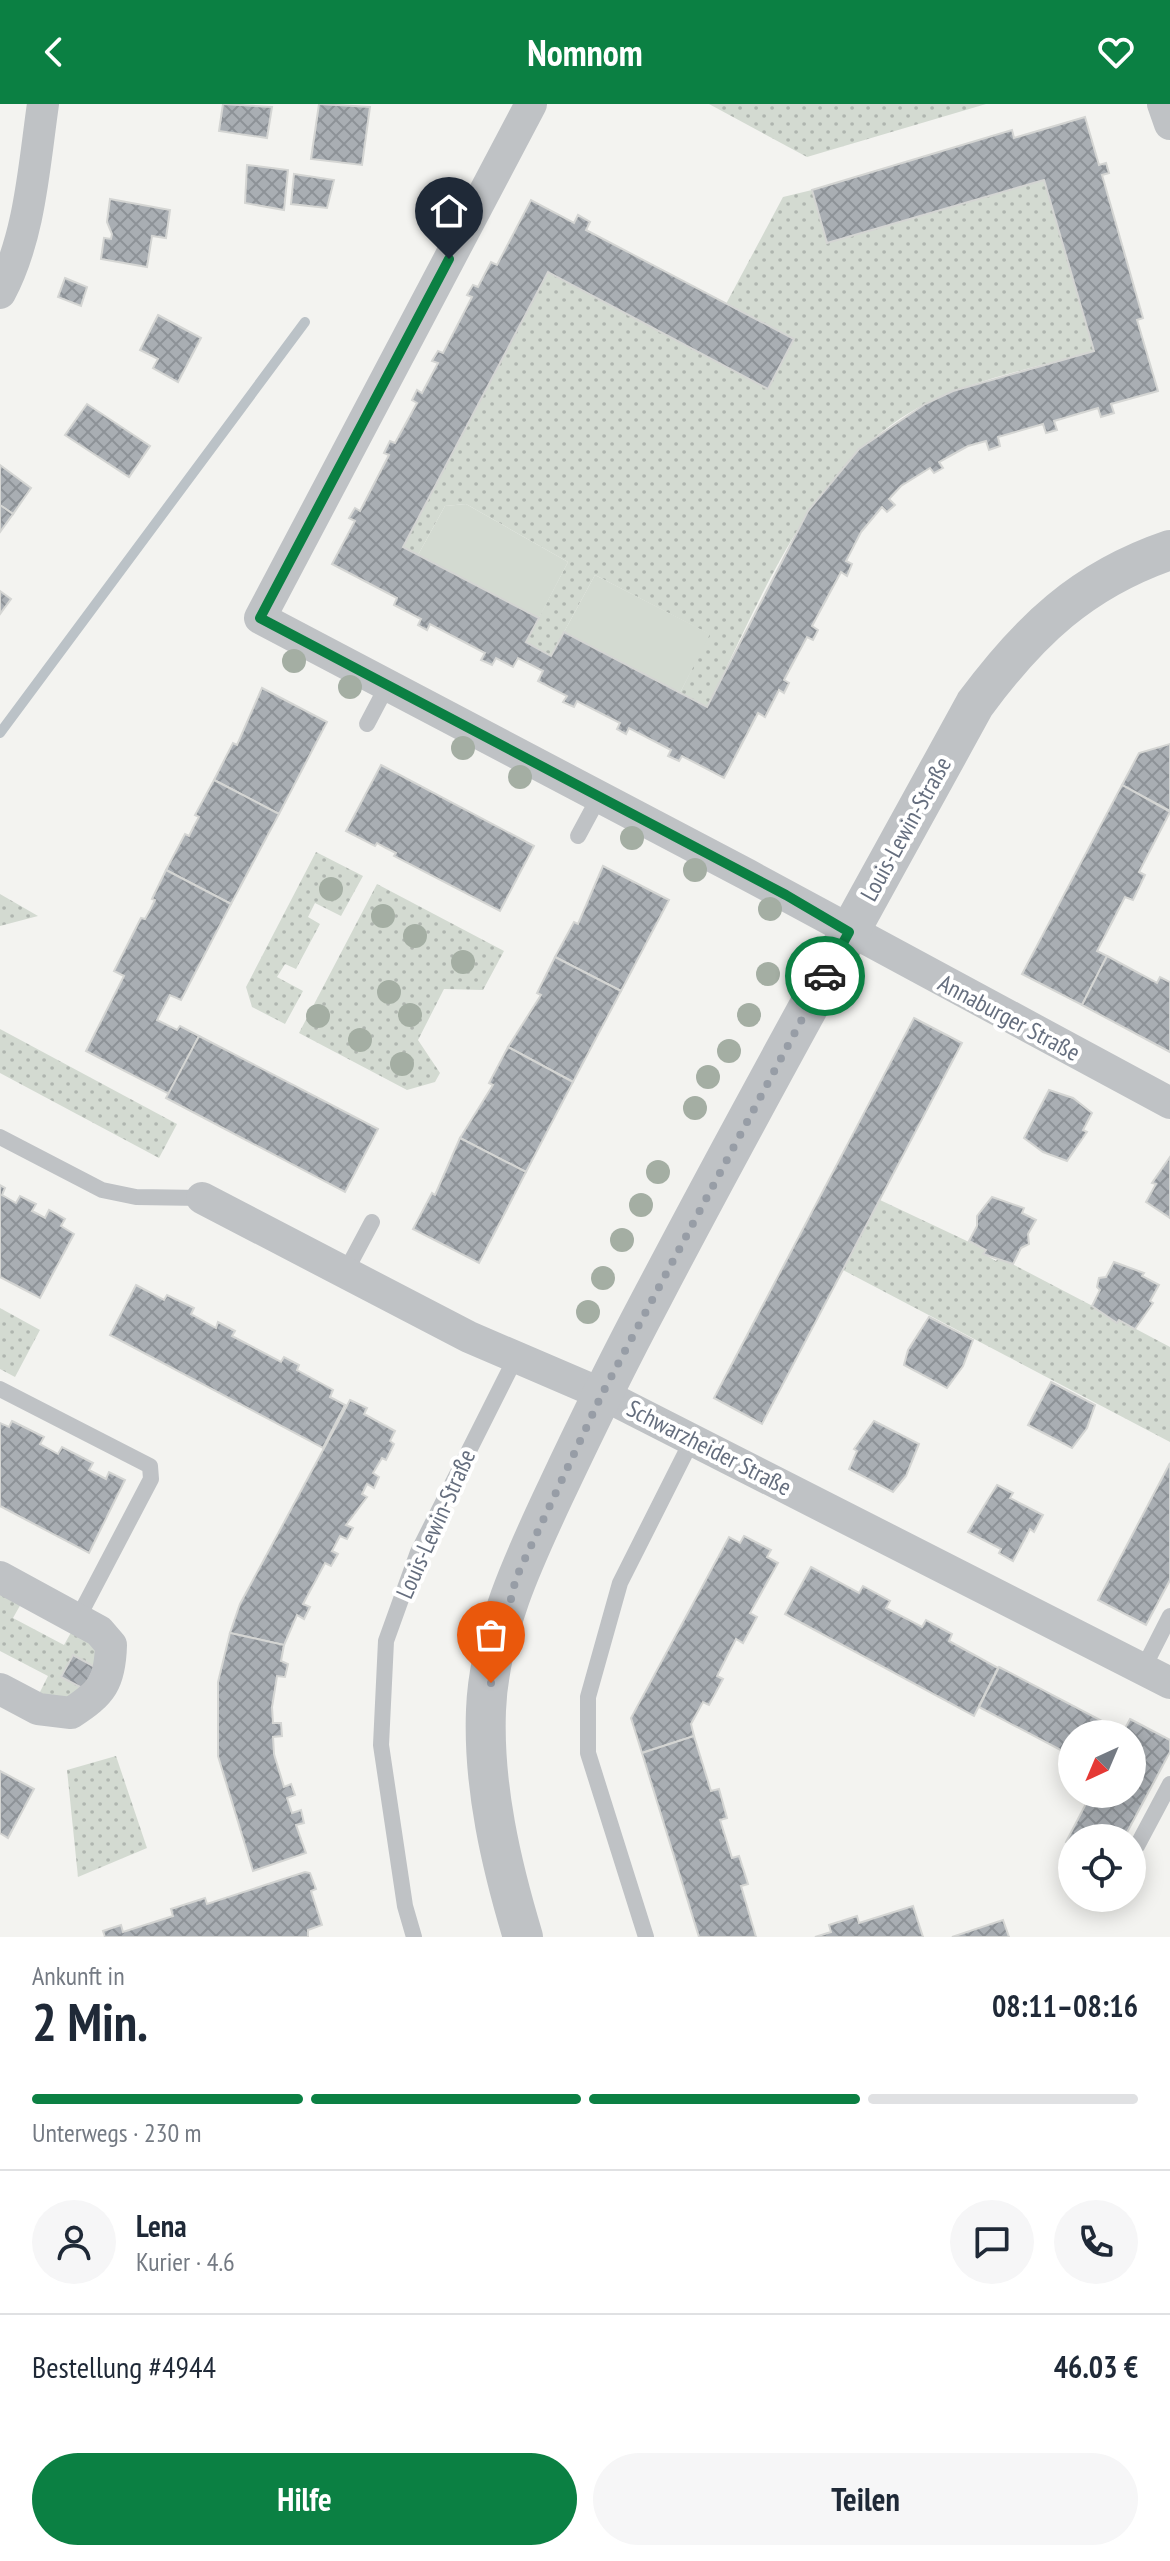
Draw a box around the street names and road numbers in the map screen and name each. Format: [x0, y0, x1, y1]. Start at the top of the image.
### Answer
street label: Louis-Lewin-Straße [853, 751, 958, 906]
street label: Annaburger Straße [933, 967, 1085, 1068]
street label: Schwarzheider Straße [622, 1393, 797, 1502]
street label: Louis-Lewin-Straße [389, 1444, 482, 1603]

